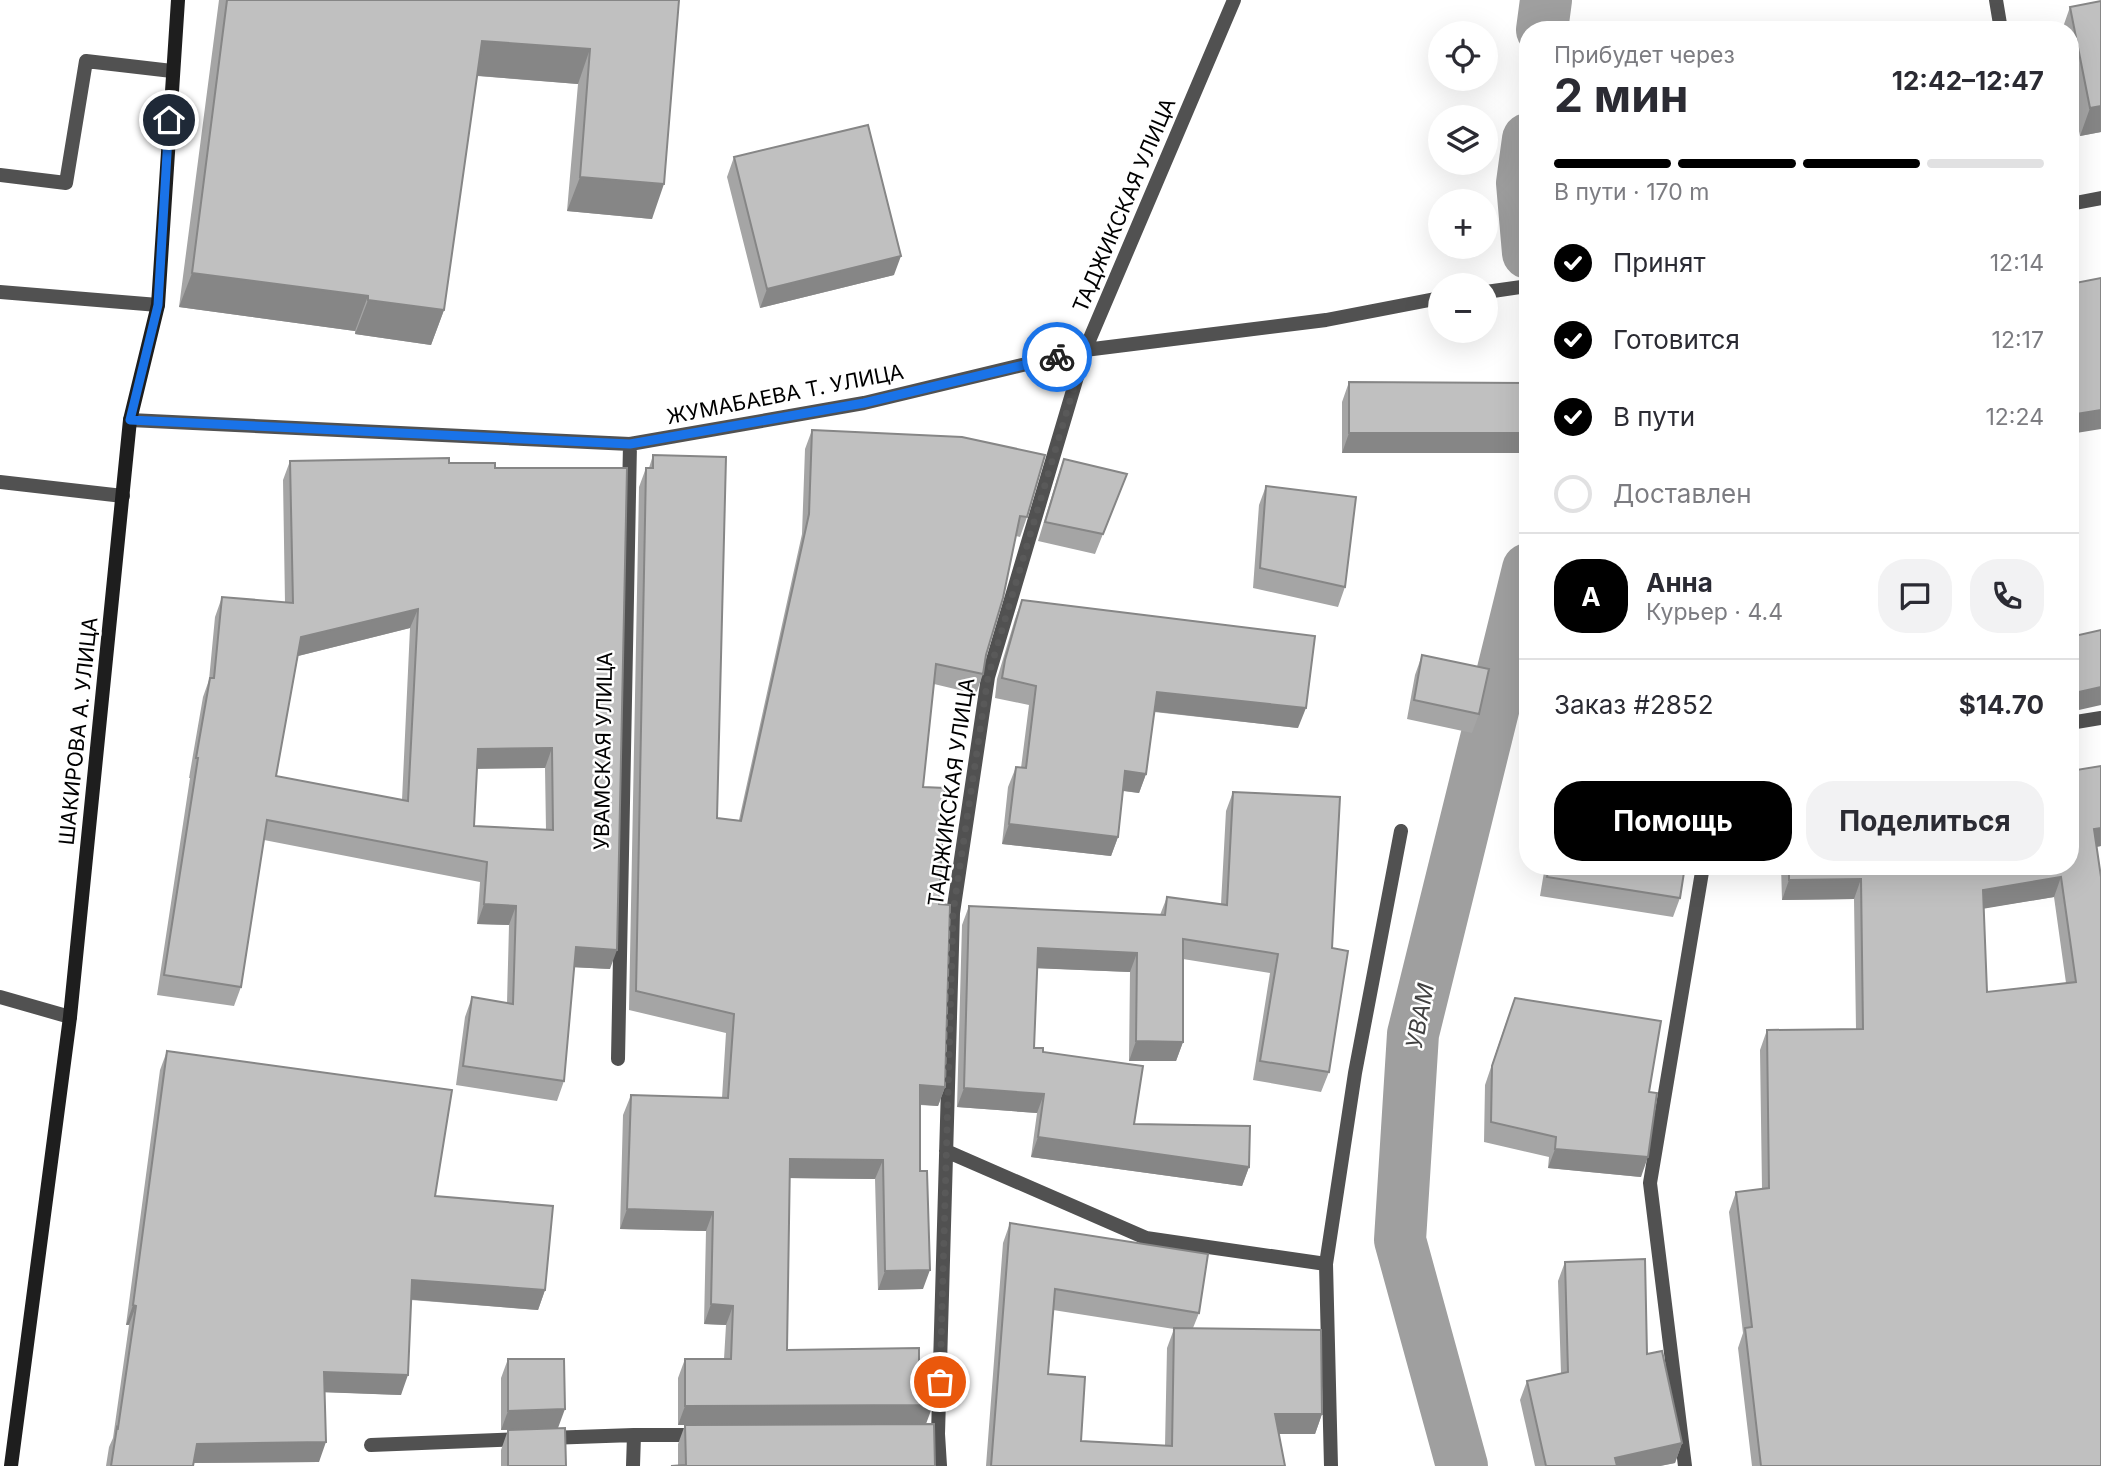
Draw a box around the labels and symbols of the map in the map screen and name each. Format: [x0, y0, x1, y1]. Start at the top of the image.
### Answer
pin [139, 90, 199, 150]
street label: ТАДЖИКСКАЯ УЛИЦА [1067, 94, 1181, 316]
courier [1022, 322, 1092, 392]
street label: ЖУМАБАЕВА Т. УЛИЦА [664, 359, 906, 429]
street label: ШАКИРОВА А. УЛИЦА [54, 616, 102, 846]
street label: УВАМСКАЯ УЛИЦА [589, 652, 617, 850]
street label: ТАДЖИКСКАЯ УЛИЦА [923, 676, 979, 908]
water label: УВАМ [1400, 981, 1440, 1051]
pin [910, 1352, 970, 1412]

